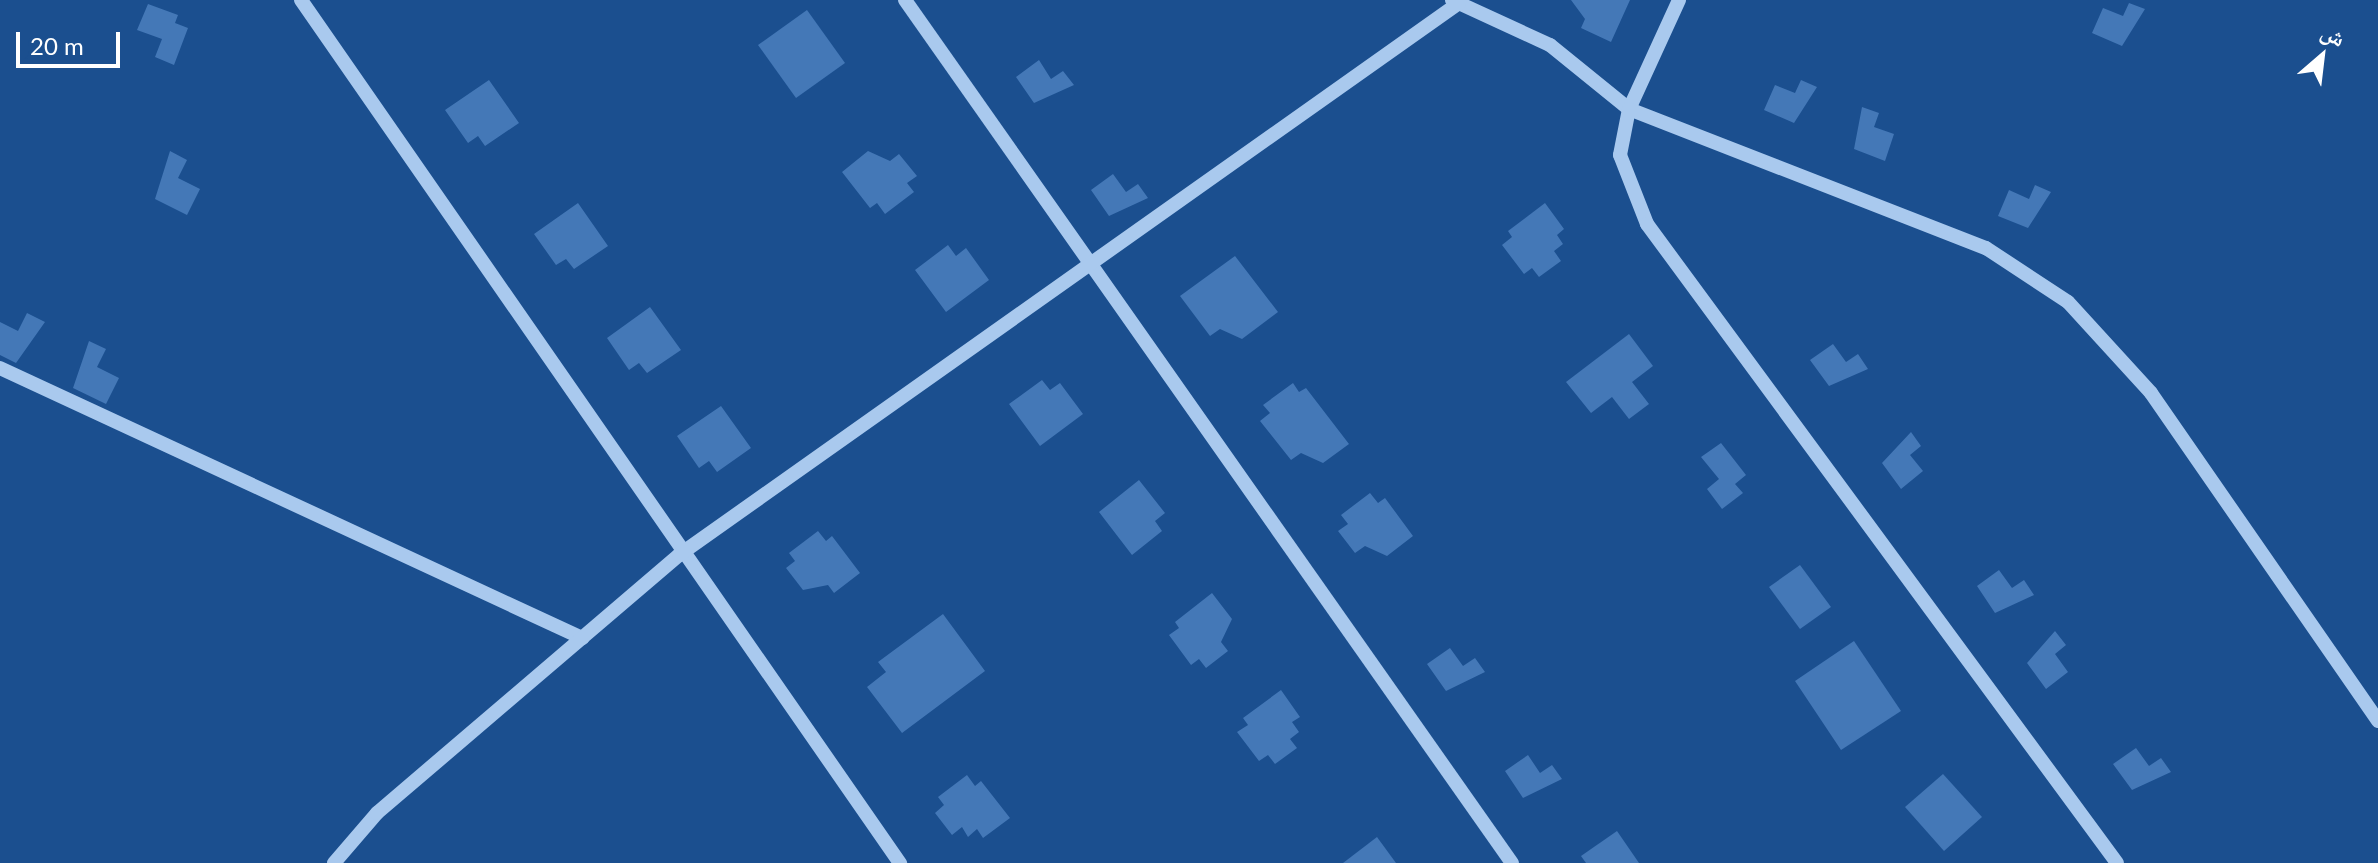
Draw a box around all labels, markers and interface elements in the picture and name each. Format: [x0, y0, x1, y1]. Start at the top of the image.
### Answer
scale bar [20, 16, 124, 66]
north arrow [2282, 16, 2362, 96]
text: ش [2317, 17, 2350, 52]
text: 20 m [30, 31, 84, 60]

